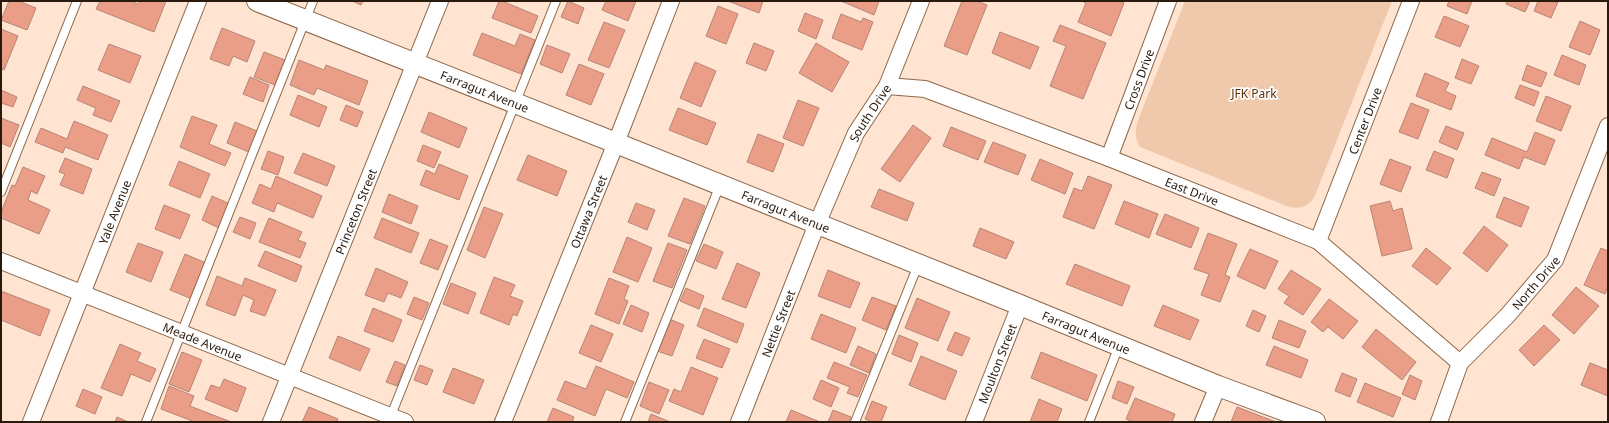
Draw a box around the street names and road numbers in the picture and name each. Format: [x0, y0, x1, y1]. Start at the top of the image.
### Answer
street label: Cross Drive [1119, 46, 1158, 112]
street label: Farragut Avenue [438, 66, 532, 116]
street label: South Drive [845, 80, 895, 144]
street label: Center Drive [1344, 84, 1385, 157]
street label: Princeton Street [331, 165, 381, 257]
street label: Ottawa Street [566, 172, 611, 251]
street label: East Drive [1163, 173, 1222, 209]
street label: Yale Avenue [94, 177, 135, 247]
street label: Farragut Avenue [739, 186, 833, 237]
street label: North Drive [1508, 252, 1564, 313]
street label: Nettie Street [757, 287, 799, 360]
street label: Farragut Avenue [1040, 306, 1133, 358]
street label: Meade Avenue [160, 318, 245, 365]
street label: Moulton Street [974, 320, 1021, 406]

